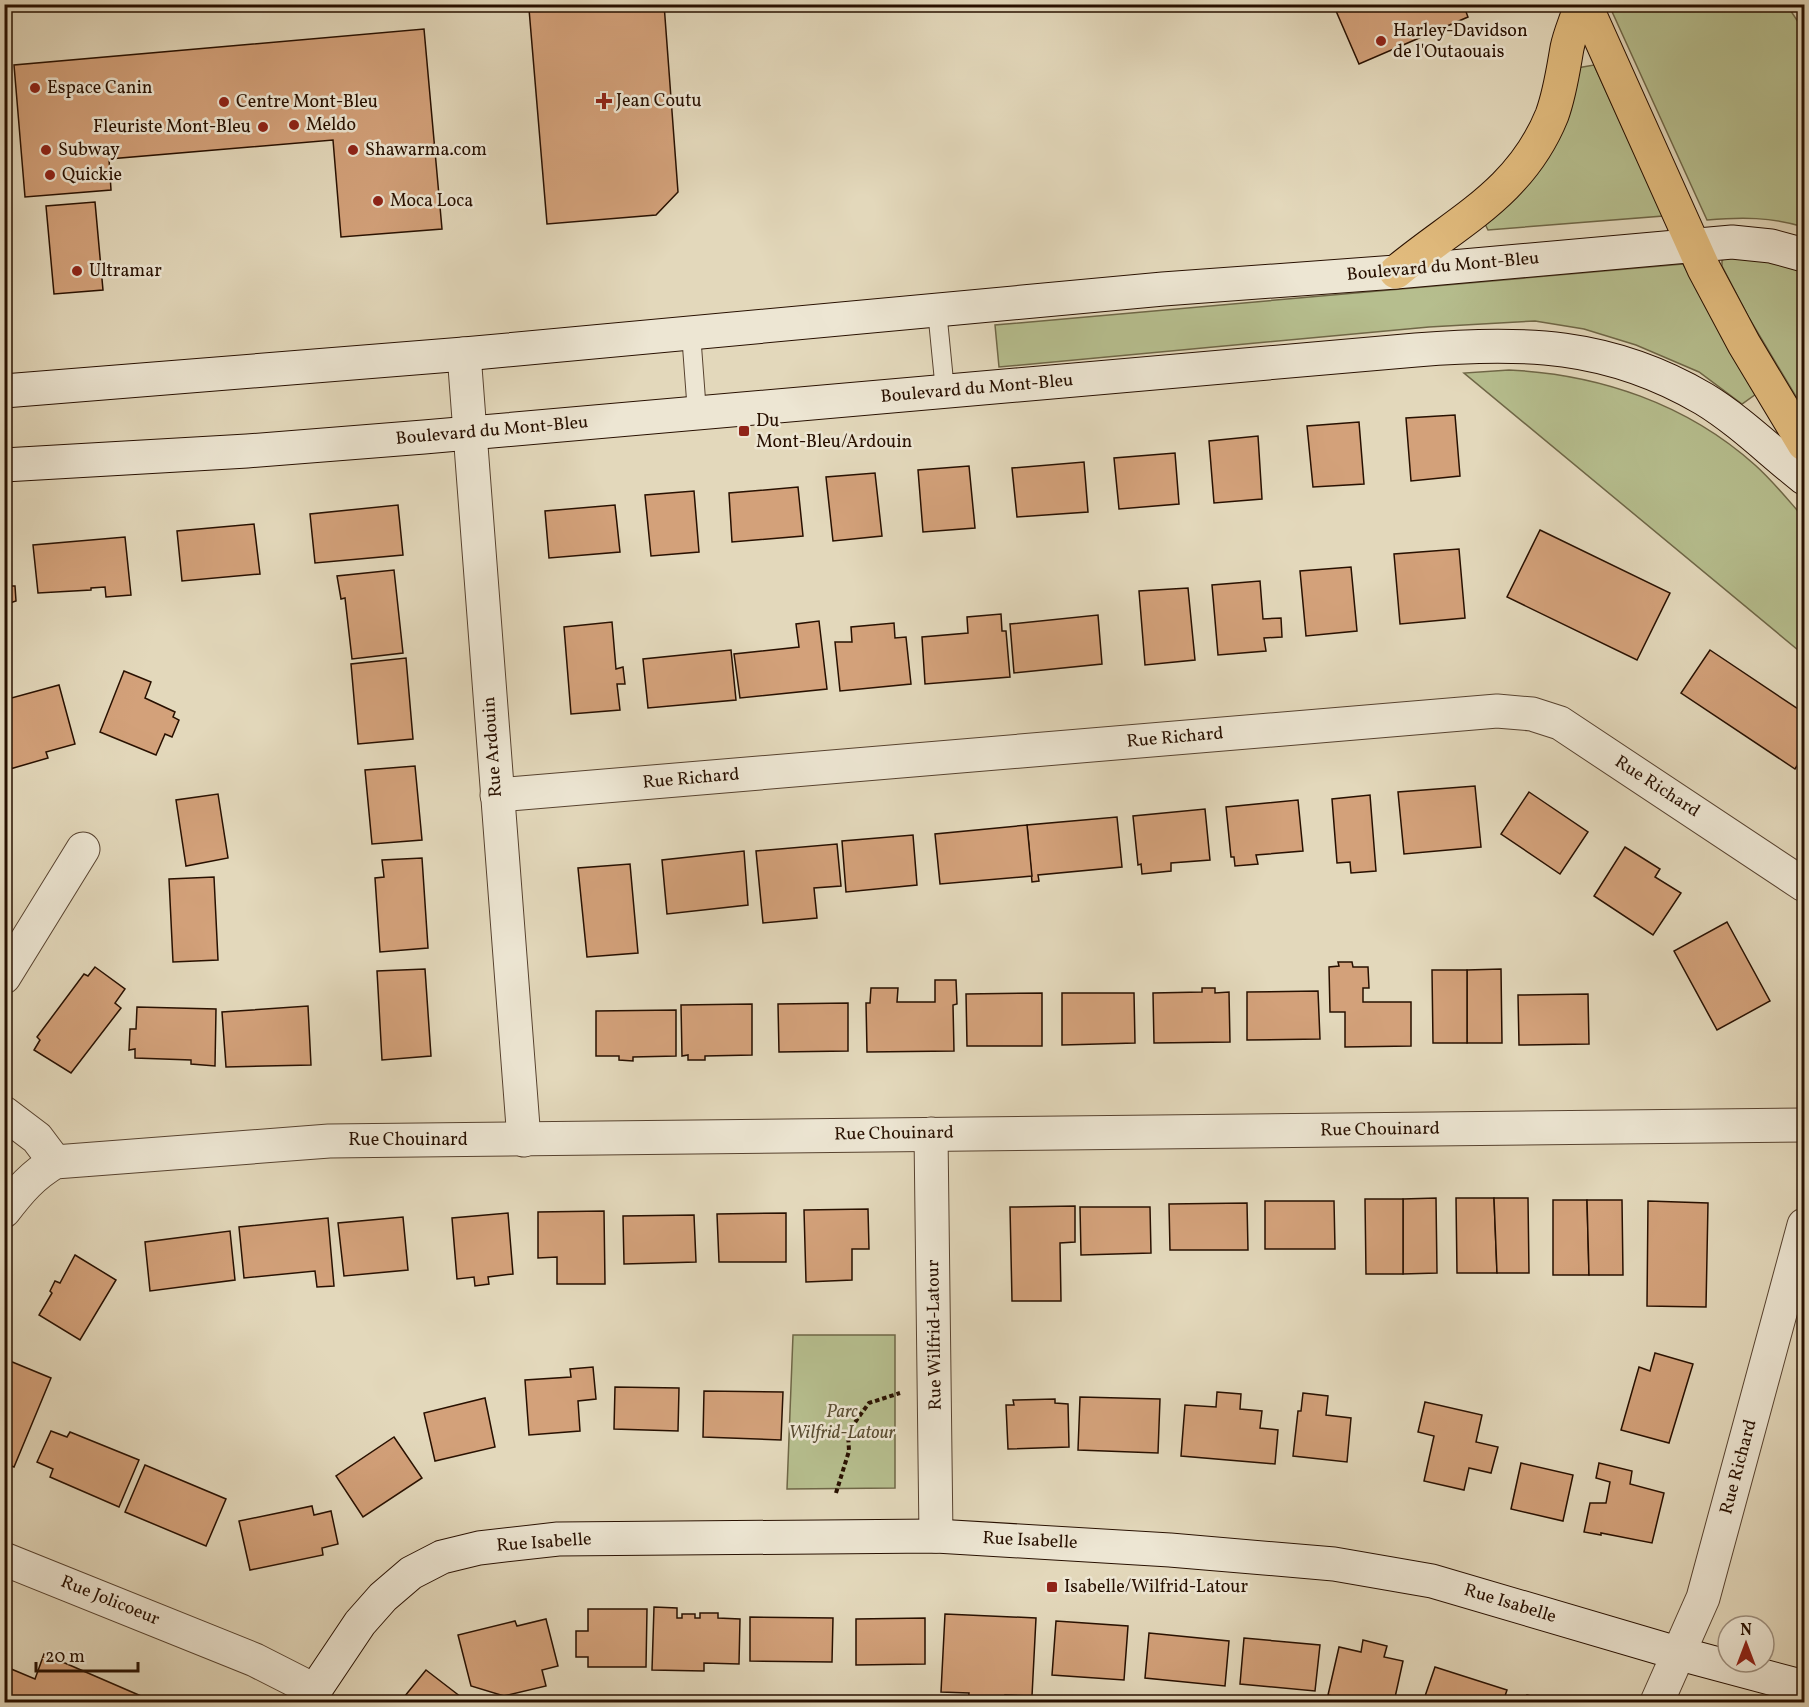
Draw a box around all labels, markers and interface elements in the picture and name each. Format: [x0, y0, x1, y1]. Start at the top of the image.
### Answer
place label: Harley-Davidson de l'Outaouais [1393, 19, 1528, 65]
marker: Harley-Davidson de l'Outaouais [1374, 34, 1388, 48]
place label: Espace Canin [47, 76, 153, 101]
marker: Espace Canin [28, 81, 42, 95]
place label: Jean Coutu [616, 89, 702, 114]
place label: Centre Mont-Bleu [236, 90, 378, 115]
marker: Jean Coutu [597, 94, 611, 108]
marker: Centre Mont-Bleu [217, 95, 231, 109]
place label: Meldo [306, 113, 356, 138]
place label: Fleuriste Mont-Bleu [93, 115, 251, 140]
marker: Meldo [287, 118, 301, 132]
marker: Fleuriste Mont-Bleu [256, 120, 270, 134]
place label: Subway [58, 138, 120, 163]
place label: Shawarma.com [365, 138, 487, 163]
marker: Subway [39, 143, 53, 157]
marker: Shawarma.com [346, 143, 360, 157]
place label: Quickie [62, 163, 122, 188]
marker: Quickie [43, 168, 57, 182]
place label: Moca Loca [390, 189, 473, 214]
marker: Moca Loca [371, 194, 385, 208]
street label: Boulevard du Mont-Bleu [1346, 246, 1540, 288]
place label: Ultramar [89, 259, 162, 284]
marker: Ultramar [70, 264, 84, 278]
street label: Boulevard du Mont-Bleu [880, 368, 1074, 410]
place label: Du Mont-Bleu/Ardouin [756, 409, 913, 455]
street label: Boulevard du Mont-Bleu [395, 410, 589, 452]
marker: Du Mont-Bleu/Ardouin [737, 424, 751, 438]
street label: Rue Ardouin [477, 696, 509, 798]
street label: Rue Richard [1125, 721, 1225, 755]
street label: Rue Richard [1609, 750, 1705, 824]
street label: Rue Richard [641, 762, 741, 796]
street label: Rue Chouinard [1320, 1116, 1440, 1144]
street label: Rue Chouinard [834, 1120, 954, 1148]
street label: Rue Chouinard [348, 1128, 468, 1153]
street label: Rue Wilfrid-Latour [921, 1259, 949, 1411]
park label: Parc Wilfrid-Latour [789, 1400, 896, 1446]
street label: Rue Richard [1714, 1417, 1764, 1517]
street label: Rue Isabelle [982, 1526, 1078, 1556]
street label: Rue Isabelle [496, 1527, 592, 1559]
street label: Rue Jolicoeur [57, 1570, 164, 1632]
place label: Isabelle/Wilfrid-Latour [1064, 1575, 1249, 1600]
street label: Rue Isabelle [1461, 1578, 1559, 1630]
marker: Isabelle/Wilfrid-Latour [1045, 1580, 1059, 1594]
north arrow [1716, 1614, 1776, 1674]
text: N [1740, 1620, 1752, 1642]
scale bar [36, 1635, 138, 1673]
text: 20 m [45, 1645, 85, 1670]

